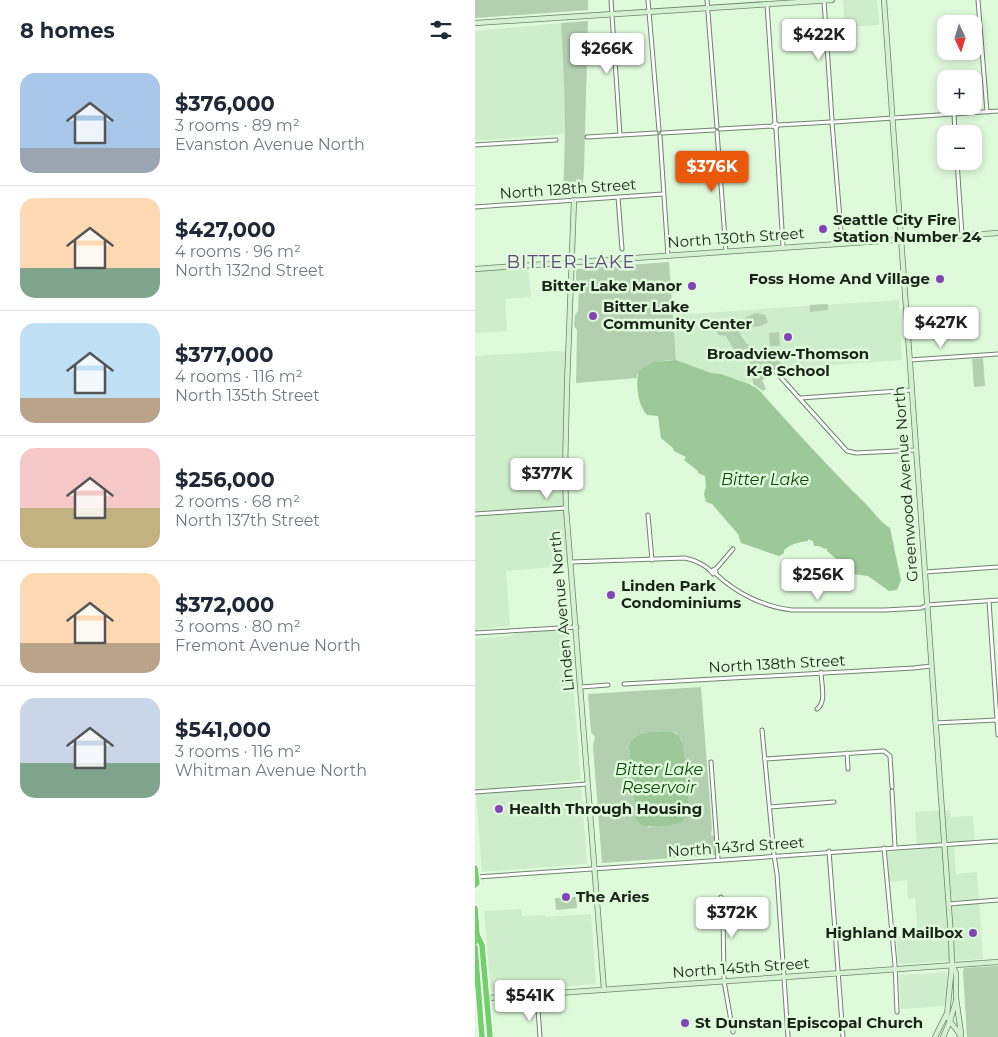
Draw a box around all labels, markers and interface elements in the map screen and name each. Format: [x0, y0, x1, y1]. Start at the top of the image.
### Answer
north arrow [937, 15, 983, 60]
map controls [937, 15, 982, 170]
icon: filters [427, 16, 455, 44]
text: 8 homes [20, 18, 115, 43]
pin: $422K [784, 18, 854, 61]
text: $422K [793, 25, 845, 44]
pin: $266K [572, 32, 642, 75]
text: $266K [581, 39, 633, 58]
button: + [937, 70, 982, 115]
text: $376,000 [175, 91, 275, 116]
icon: home [60, 93, 120, 153]
text: 3 rooms · 89 m² [175, 116, 300, 135]
button: − [937, 125, 982, 170]
text: Evanston Avenue North [175, 135, 365, 154]
pin: $376K [677, 150, 747, 193]
text: $376K [686, 157, 738, 176]
street label: North 128th Street [499, 174, 637, 203]
place label: Seattle City Fire Station Number 24 [833, 210, 982, 246]
text: $427,000 [175, 217, 275, 242]
icon: home [60, 218, 120, 278]
street label: North 130th Street [667, 223, 805, 252]
marker: Seattle City Fire Station Number 24 [817, 223, 829, 235]
text: 4 rooms · 96 m² [175, 242, 301, 261]
district label: BITTER LAKE [507, 251, 635, 273]
text: North 132nd Street [175, 261, 324, 280]
place label: Foss Home And Village [749, 269, 930, 288]
marker: Foss Home And Village [934, 273, 946, 285]
place label: Bitter Lake Manor [541, 276, 683, 295]
marker: Bitter Lake Manor [686, 280, 698, 292]
place label: Bitter Lake Community Center [603, 297, 753, 333]
pin: $427K [906, 306, 976, 349]
marker: Bitter Lake Community Center [587, 310, 599, 322]
text: $427K [915, 313, 967, 332]
marker: Broadview-Thomson K-8 School [782, 331, 794, 343]
text: $377,000 [175, 342, 274, 367]
icon: home [60, 343, 120, 403]
place label: Broadview-Thomson K-8 School [707, 344, 869, 380]
text: 4 rooms · 116 m² [175, 367, 303, 386]
text: North 135th Street [175, 386, 320, 405]
street label: Greenwood Avenue North [889, 386, 922, 582]
pin: $377K [512, 458, 582, 500]
text: $377K [521, 464, 573, 483]
text: $256,000 [175, 467, 275, 492]
icon: home [60, 468, 120, 528]
water label: Bitter Lake [721, 470, 809, 489]
text: 2 rooms · 68 m² [175, 492, 300, 511]
text: North 137th Street [175, 511, 320, 530]
street label: Linden Avenue North [545, 530, 578, 692]
pin: $256K [783, 558, 853, 601]
text: $256K [792, 565, 844, 584]
place label: Linden Park Condominiums [621, 576, 741, 612]
marker: Linden Park Condominiums [605, 589, 617, 601]
text: $372,000 [175, 592, 274, 617]
icon: home [60, 593, 120, 653]
text: 3 rooms · 80 m² [175, 617, 301, 636]
text: Fremont Avenue North [175, 636, 361, 655]
street label: North 138th Street [708, 650, 846, 677]
text: $541,000 [175, 717, 271, 742]
icon: home [60, 718, 120, 778]
text: 3 rooms · 116 m² [175, 742, 301, 761]
water label: Bitter Lake Reservoir [615, 760, 703, 797]
text: Whitman Avenue North [175, 761, 367, 780]
place label: Health Through Housing [509, 799, 702, 818]
marker: Health Through Housing [493, 803, 505, 815]
street label: North 143rd Street [667, 832, 805, 861]
place label: The Aries [576, 887, 649, 906]
marker: The Aries [560, 891, 572, 903]
pin: $372K [697, 896, 767, 939]
text: $372K [707, 903, 757, 922]
place label: Highland Mailbox [825, 923, 963, 942]
marker: Highland Mailbox [967, 927, 979, 939]
street label: North 145th Street [672, 953, 810, 982]
pin: $541K [495, 980, 565, 1022]
text: $541K [506, 986, 554, 1005]
place label: St Dunstan Episcopal Church [695, 1013, 923, 1032]
marker: St Dunstan Episcopal Church [679, 1017, 691, 1029]

